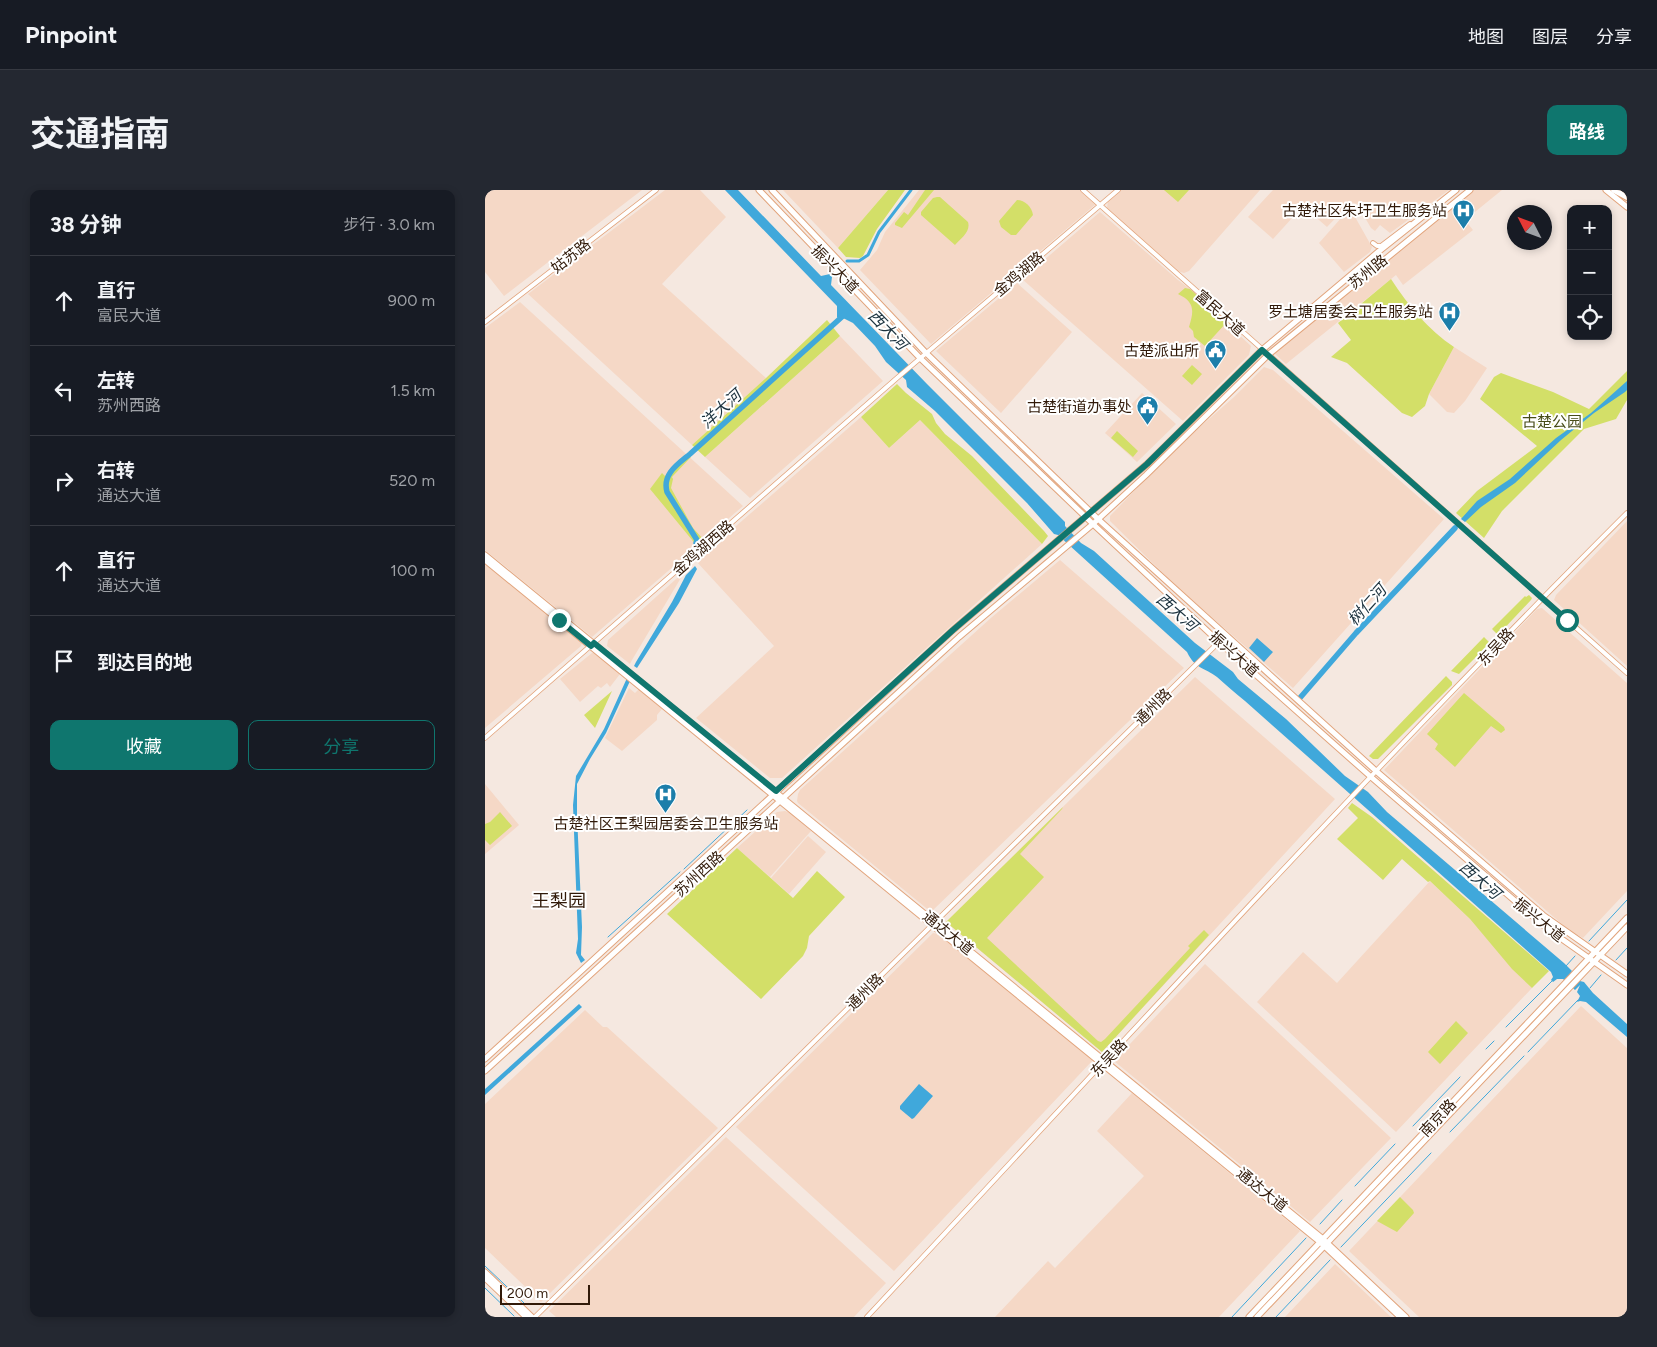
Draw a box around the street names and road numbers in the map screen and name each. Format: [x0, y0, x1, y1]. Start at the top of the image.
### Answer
street label: 姑苏路 [548, 235, 594, 277]
street label: 振兴大道 [808, 241, 862, 297]
street label: 金鸡湖路 [990, 248, 1048, 300]
street label: 苏州路 [1345, 251, 1391, 293]
street label: 富民大道 [1192, 286, 1248, 340]
street label: 金鸡湖西路 [669, 517, 737, 579]
street label: 东吴路 [1474, 624, 1518, 670]
street label: 振兴大道 [1206, 627, 1262, 681]
street label: 通州路 [1131, 685, 1175, 729]
street label: 苏州西路 [671, 847, 727, 901]
street label: 振兴大道 [1510, 894, 1568, 946]
street label: 通达大道 [919, 907, 977, 959]
street label: 通州路 [843, 970, 887, 1014]
street label: 东吴路 [1087, 1035, 1131, 1081]
street label: 南京路 [1416, 1095, 1460, 1141]
street label: 通达大道 [1233, 1164, 1291, 1216]

